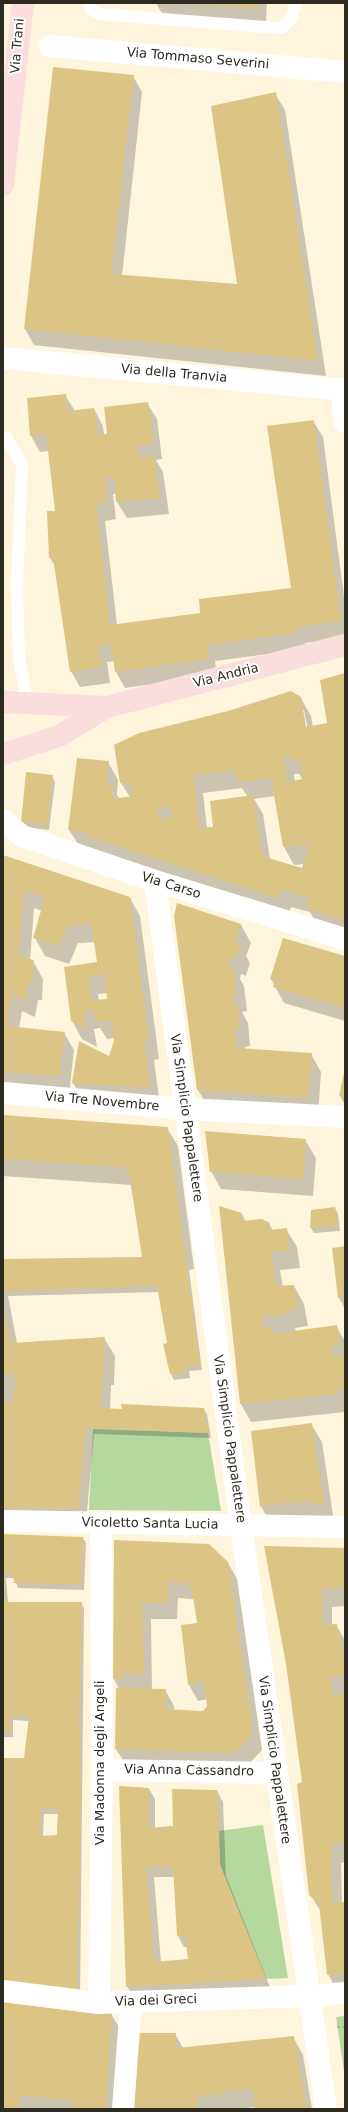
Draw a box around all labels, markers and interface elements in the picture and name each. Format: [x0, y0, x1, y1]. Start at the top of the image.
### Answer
street label: Via Trani [8, 18, 28, 74]
street label: Via Tommaso Severini [126, 45, 270, 73]
street label: Via della Tranvia [120, 362, 228, 386]
street label: Via Andria [192, 660, 260, 692]
street label: Via Carso [139, 870, 203, 902]
street label: Via Simplicio Pappalettere [166, 1033, 206, 1203]
street label: Via Tre Novembre [44, 1089, 160, 1115]
street label: Via Simplicio Pappalettere [209, 1354, 249, 1524]
street label: Vicoletto Santa Lucia [81, 1515, 219, 1533]
street label: Via Simplicio Pappalettere [254, 1675, 294, 1845]
street label: Via Madonna degli Angeli [93, 1681, 109, 1845]
street label: Via Anna Cassandro [124, 1762, 254, 1780]
street label: Via dei Greci [115, 1992, 197, 2010]

